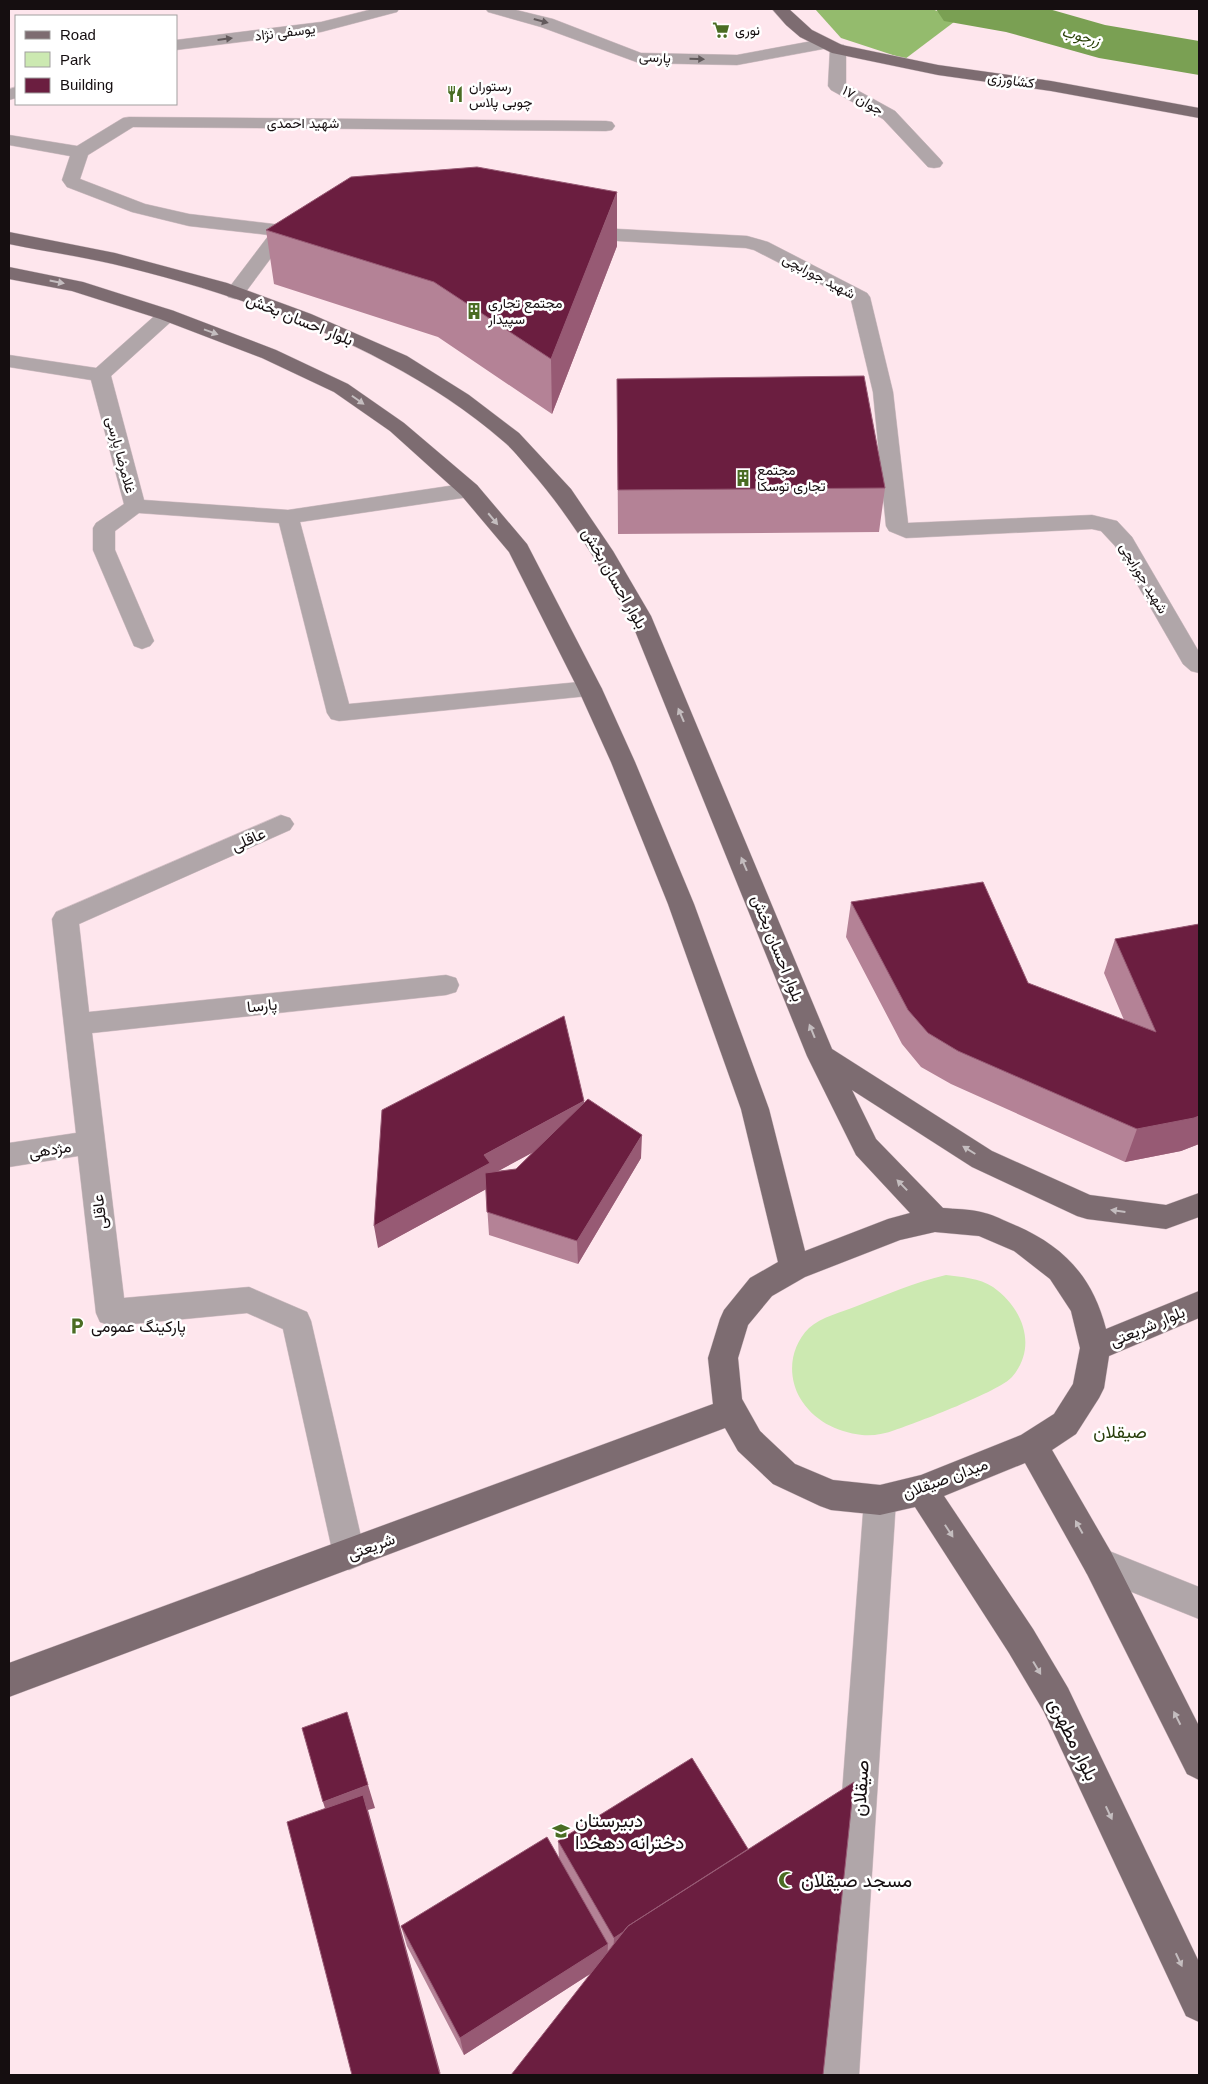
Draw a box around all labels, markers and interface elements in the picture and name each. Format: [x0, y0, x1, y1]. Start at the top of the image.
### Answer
legend [15, 15, 178, 105]
one-way arrow [533, 17, 549, 25]
street label: یوسفی نژاد [254, 20, 316, 45]
supermarket icon: نوری [711, 20, 731, 40]
place label: نوری [735, 22, 760, 39]
water label: زرجوب [1060, 22, 1103, 50]
text: Road [60, 26, 96, 43]
one-way arrow [217, 35, 233, 43]
street label: پارسی [638, 48, 671, 68]
text: Park [60, 51, 91, 68]
one-way arrow [689, 55, 705, 63]
street label: کشاورزی [986, 69, 1035, 92]
text: Building [60, 76, 113, 93]
place label: رستوران چوبی پلاس [469, 78, 532, 112]
street label: جوان ۱۷ [839, 82, 886, 119]
restaurant icon: رستوران چوبی پلاس [445, 84, 465, 104]
street label: شهید احمدی [267, 115, 339, 132]
street label: شهید جورابچی [779, 250, 858, 304]
one-way arrow [49, 279, 65, 287]
street label: بلوار احسان بخش [243, 290, 356, 350]
place label: مجتمع تجاری سپیدار [487, 295, 563, 329]
building icon: مجتمع تجاری سپیدار [464, 301, 484, 321]
one-way arrow [204, 328, 219, 336]
one-way arrow [351, 395, 365, 405]
street label: غلامرضا پارسی [101, 415, 139, 496]
place label: مجتمع تجاری توسکا [757, 462, 825, 495]
building icon: مجتمع تجاری توسکا [733, 468, 753, 488]
one-way arrow [487, 512, 498, 525]
street label: بلوار احسان بخش [577, 525, 650, 633]
street label: شهید جورابچی [1115, 540, 1171, 617]
one-way arrow [677, 707, 684, 722]
street label: عاقلی [229, 825, 269, 856]
one-way arrow [739, 857, 747, 871]
street label: بلوار احسان بخش [747, 892, 807, 1005]
street label: پارسا [246, 995, 278, 1019]
one-way arrow [808, 1023, 816, 1038]
street label: مژدهی [28, 1138, 73, 1163]
one-way arrow [962, 1145, 975, 1155]
one-way arrow [896, 1179, 908, 1191]
street label: عاقلی [89, 1193, 112, 1230]
one-way arrow [1110, 1207, 1126, 1215]
street label: بلوار شریعتی [1107, 1303, 1188, 1352]
parking icon: پارکینگ عمومی [67, 1316, 87, 1336]
place label: پارکینگ عمومی [91, 1318, 186, 1338]
district label: صیقلان [1093, 1422, 1147, 1442]
street label: میدان صیقلان [900, 1455, 990, 1503]
one-way arrow [1074, 1521, 1083, 1534]
one-way arrow [944, 1524, 954, 1538]
street label: شریعتی [345, 1530, 398, 1565]
one-way arrow [1032, 1661, 1041, 1674]
street label: بلوار مطهری [1044, 1694, 1103, 1784]
one-way arrow [1173, 1711, 1181, 1726]
street label: صیقلان [848, 1759, 874, 1817]
one-way arrow [1105, 1806, 1113, 1820]
place label: دبیرستان دخترانه دهخدا [575, 1810, 684, 1854]
school or university icon: دبیرستان دخترانه دهخدا [551, 1821, 571, 1841]
mosque icon: مسجد صیقلان [777, 1870, 797, 1890]
place label: مسجد صیقلان [801, 1870, 912, 1892]
one-way arrow [1175, 1953, 1183, 1967]

